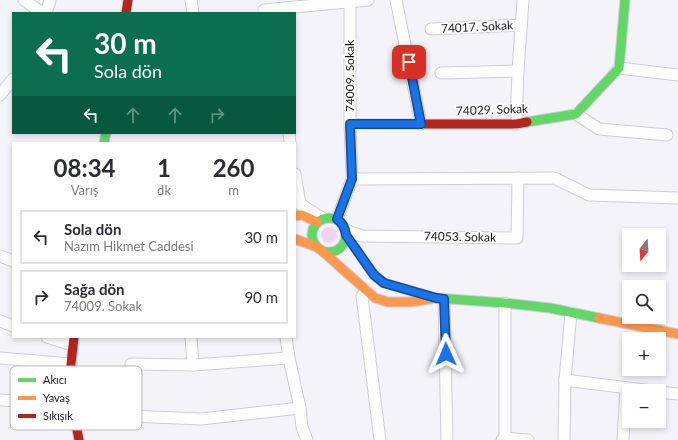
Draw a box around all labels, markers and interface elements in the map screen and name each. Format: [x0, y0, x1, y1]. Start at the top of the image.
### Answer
street label: 74017. Sokak [441, 17, 514, 36]
text: 30 m [94, 26, 157, 60]
icon: left [28, 28, 80, 80]
street label: 74009. Sokak [342, 39, 357, 112]
pin [392, 45, 426, 79]
icon: arrive [398, 51, 420, 73]
text: Sola dön [94, 60, 162, 82]
street label: 74029. Sokak [456, 101, 529, 118]
icon: left [80, 104, 102, 126]
icon: ahead [122, 104, 144, 126]
icon: ahead [164, 104, 186, 126]
icon: right [206, 104, 228, 126]
text: 08:34 [54, 153, 115, 182]
text: 1 [157, 153, 171, 182]
text: 260 [213, 153, 254, 182]
text: Varış [71, 182, 98, 198]
text: dk [157, 182, 171, 198]
text: m [228, 182, 239, 198]
text: Sola dön [64, 220, 121, 238]
icon: left [30, 226, 52, 248]
text: 30 m [244, 228, 278, 246]
street label: 74053. Sokak [424, 228, 497, 245]
north arrow [622, 228, 666, 272]
map controls [622, 228, 666, 428]
text: Nazım Hikmet Caddesi [64, 238, 194, 254]
text: Sağa dön [64, 280, 125, 298]
button: search [622, 280, 666, 324]
icon: right [30, 286, 52, 308]
text: 90 m [244, 288, 278, 306]
text: 74009. Sokak [64, 298, 142, 314]
button: + [622, 332, 666, 376]
position arrow [425, 333, 467, 375]
legend [10, 366, 142, 430]
text: Akıcı [43, 373, 67, 386]
button: − [622, 384, 666, 428]
text: Yavaş [43, 391, 70, 404]
text: Sıkışık [43, 409, 73, 422]

